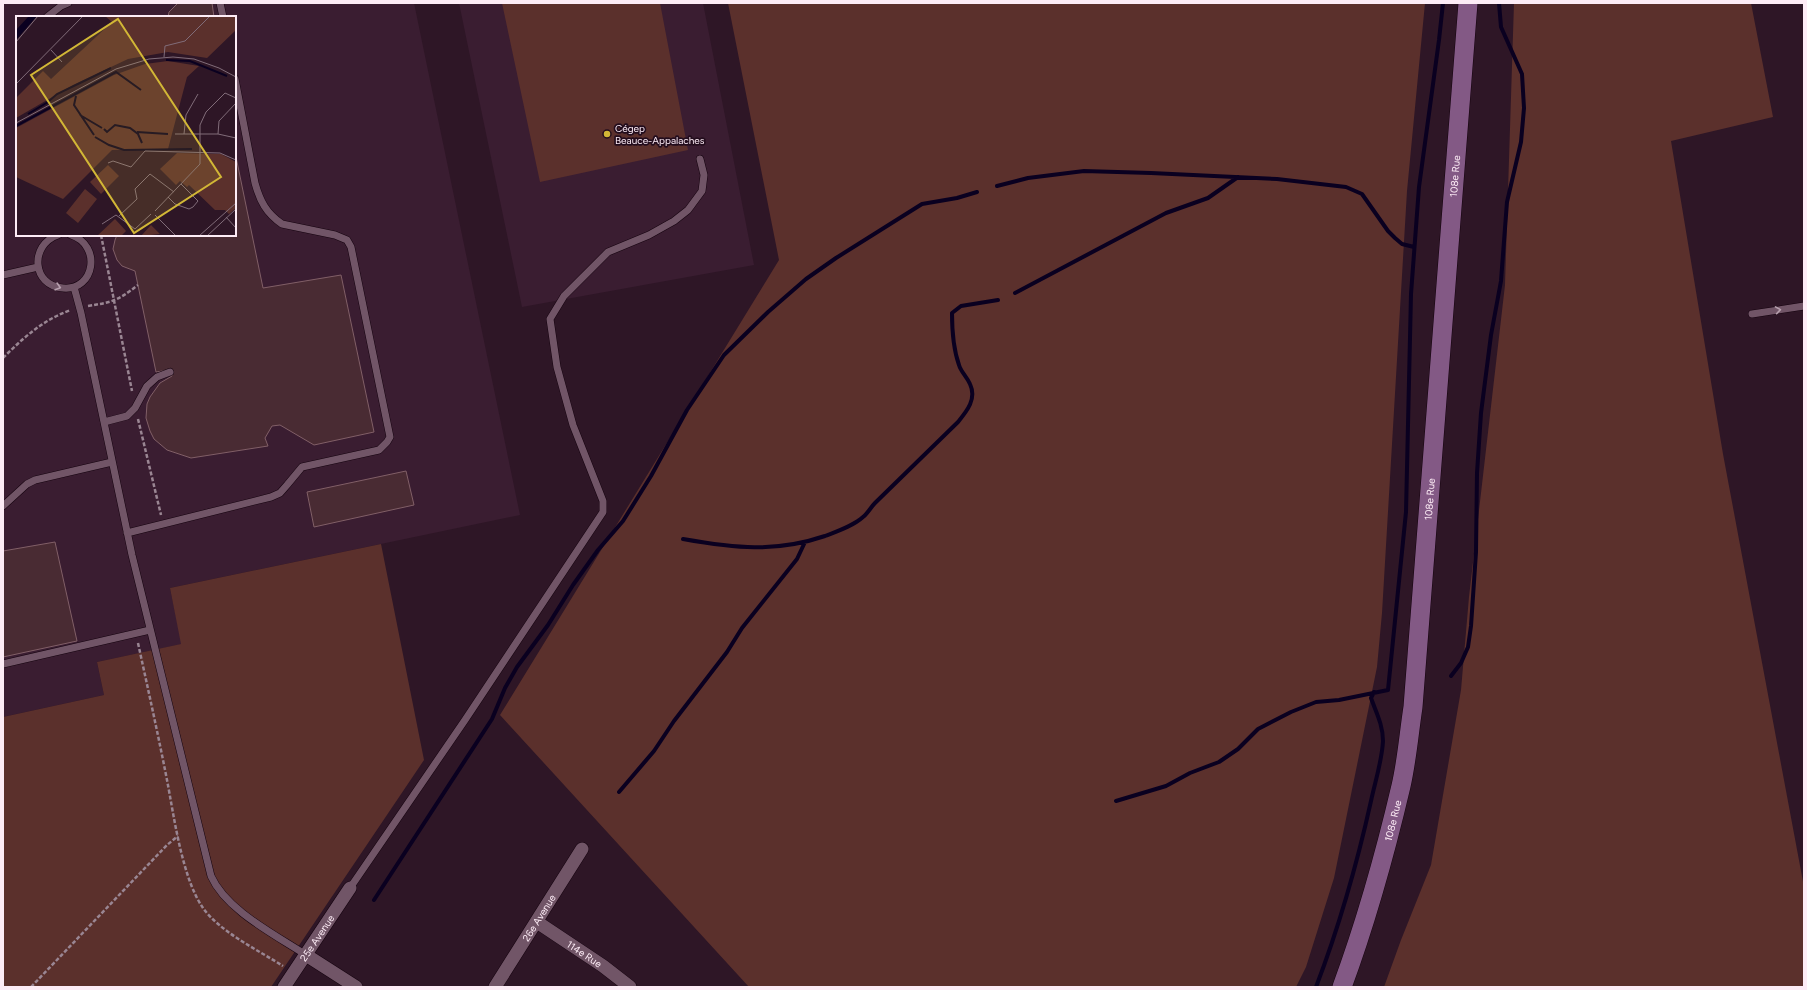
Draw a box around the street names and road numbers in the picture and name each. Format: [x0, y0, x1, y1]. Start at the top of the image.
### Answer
street label: 108e Rue [1447, 154, 1463, 198]
street label: 108e Rue [1422, 477, 1438, 521]
street label: 108e Rue [1382, 798, 1405, 843]
street label: 26e Avenue [519, 892, 559, 944]
street label: 25e Avenue [297, 912, 338, 964]
street label: 114e Rue [564, 938, 605, 971]

